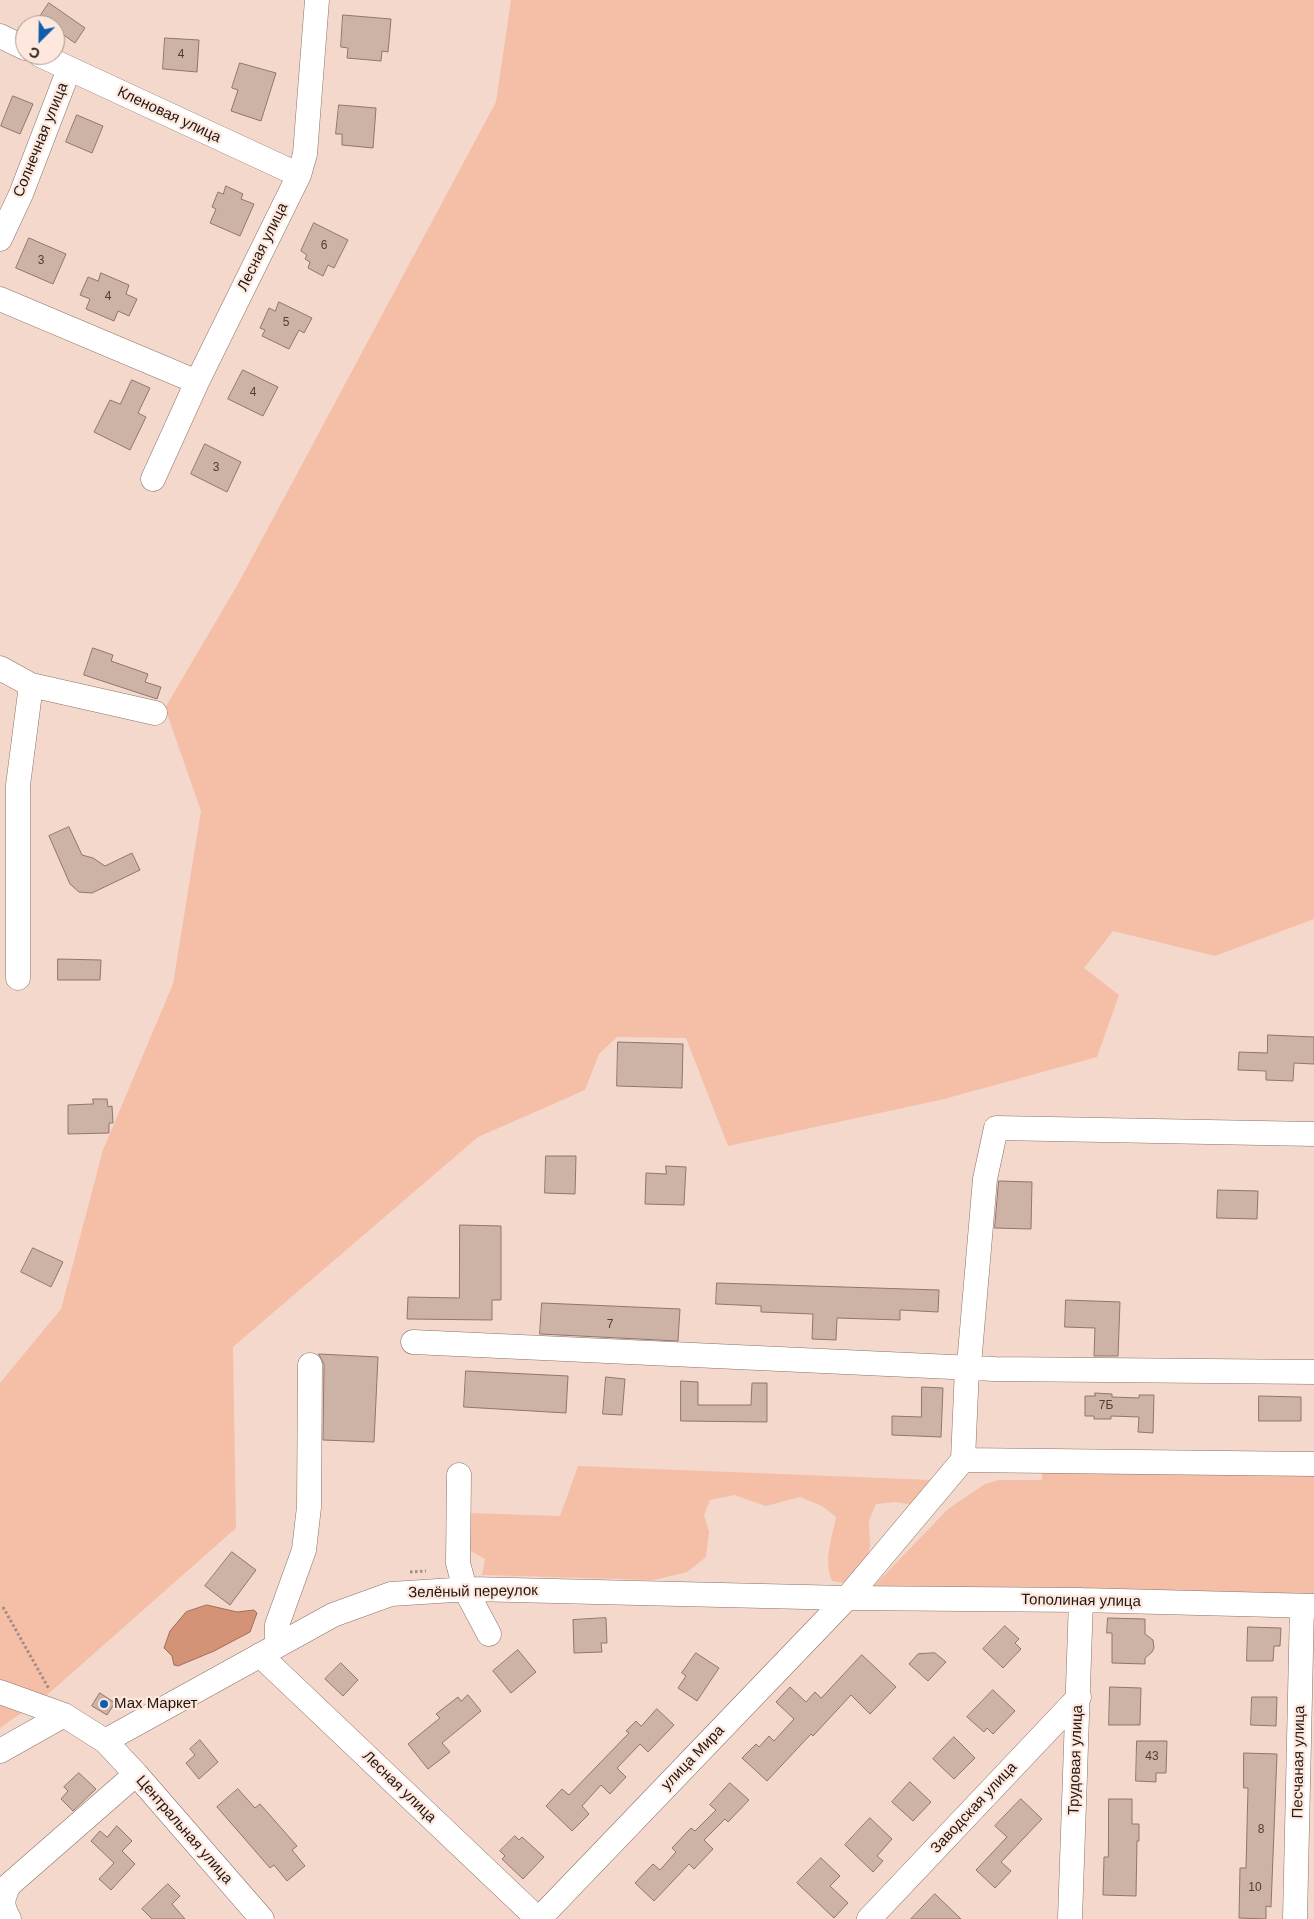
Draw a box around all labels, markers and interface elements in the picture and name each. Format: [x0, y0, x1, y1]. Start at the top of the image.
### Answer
north arrow [15, 15, 65, 65]
text: С [27, 44, 42, 62]
house number: 4 [178, 48, 184, 62]
street label: Солнечная улица [10, 80, 72, 200]
street label: Кленовая улица [114, 83, 224, 147]
street label: Лесная улица [234, 200, 292, 294]
house number: 6 [321, 239, 327, 253]
house number: 3 [38, 254, 44, 268]
house number: 4 [105, 290, 111, 304]
house number: 5 [283, 316, 289, 330]
house number: 4 [250, 386, 256, 400]
house number: 3 [213, 461, 219, 475]
house number: 7 [607, 1318, 613, 1332]
house number: 7Б [1099, 1399, 1113, 1413]
street label: Зелёный переулок [408, 1582, 538, 1602]
street label: Тополиная улица [1021, 1591, 1141, 1611]
place label: Мах Маркет [114, 1695, 197, 1713]
marker: Мах Маркет [98, 1698, 110, 1710]
street label: Трудовая улица [1065, 1705, 1087, 1815]
street label: Песчаная улица [1289, 1705, 1309, 1819]
street label: улица Мира [658, 1722, 728, 1794]
street label: Лесная улица [358, 1747, 440, 1827]
house number: 43 [1145, 1750, 1159, 1764]
street label: Заводская улица [927, 1759, 1021, 1857]
street label: Центральная улица [132, 1772, 236, 1888]
house number: 8 [1258, 1823, 1264, 1837]
house number: 10 [1248, 1881, 1262, 1895]

